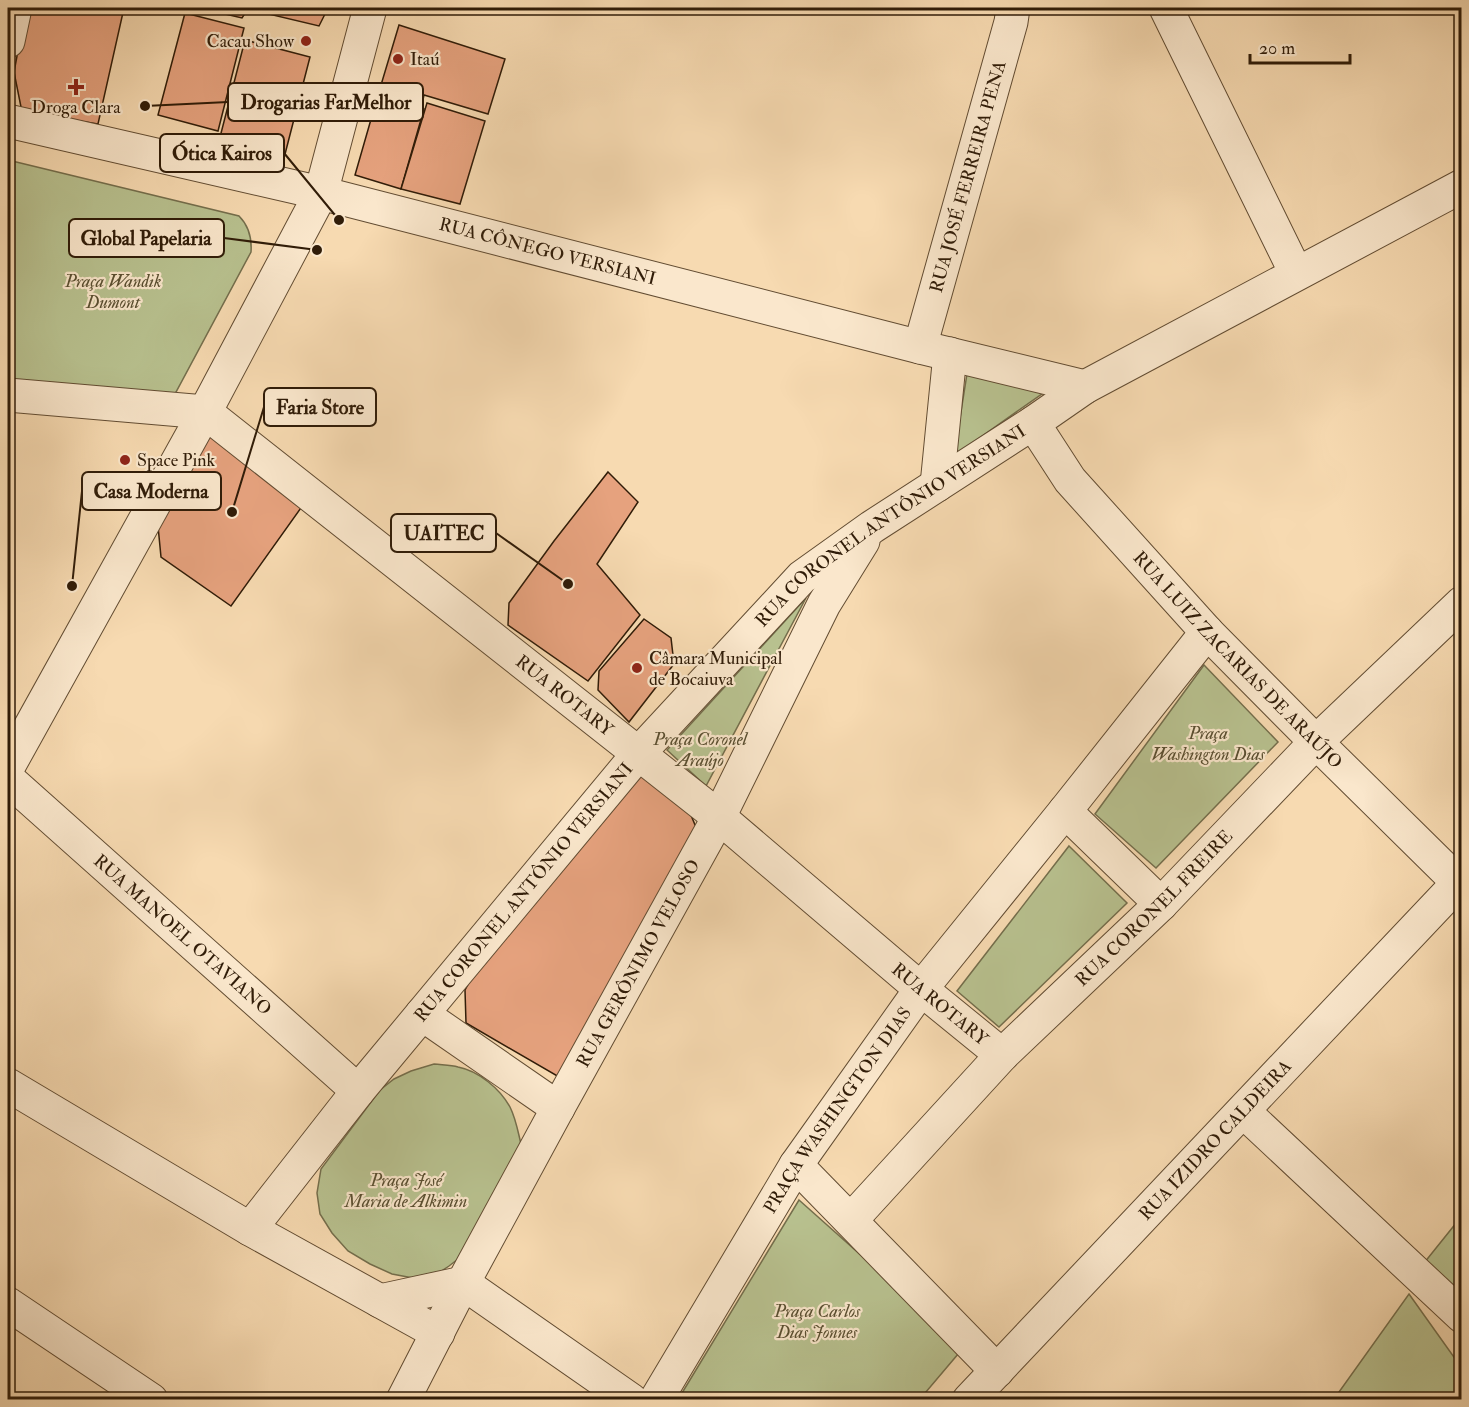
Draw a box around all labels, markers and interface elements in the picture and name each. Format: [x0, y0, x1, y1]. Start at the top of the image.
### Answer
scale bar [1250, 27, 1350, 65]
place label: Cacau Show [207, 30, 295, 53]
marker: Cacau Show [299, 34, 313, 48]
text: 20 m [1259, 37, 1295, 60]
place label: Itaú [410, 48, 440, 71]
marker: Itaú [391, 52, 405, 66]
street label: RUA JOSÉ FERREIRA PENA [924, 57, 1011, 295]
marker: Droga Clara [69, 80, 83, 94]
callout: Drogarias FarMelhor [228, 83, 423, 121]
text: Drogarias FarMelhor [241, 90, 412, 116]
place label: Droga Clara [31, 96, 121, 119]
callout: Ótica Kairos [160, 134, 284, 172]
text: Ótica Kairos [172, 140, 272, 166]
street label: RUA CÔNEGO VERSIANI [437, 212, 658, 290]
callout: Global Papelaria [69, 219, 224, 257]
text: Global Papelaria [80, 226, 212, 252]
park label: Praça Wandik Dumont [64, 270, 161, 314]
callout: Faria Store [264, 388, 376, 426]
text: Faria Store [276, 395, 365, 420]
street label: RUA CORONEL ANTÔNIO VERSIANI [750, 419, 1030, 632]
place label: Space Pink [137, 449, 216, 472]
marker: Space Pink [118, 453, 132, 467]
callout: Casa Moderna [82, 472, 221, 510]
text: Casa Moderna [94, 479, 209, 504]
callout: UAITEC [391, 514, 496, 552]
text: UAITEC [404, 521, 484, 546]
street label: RUA LUIZ ZACARIAS DE ARAÚJO [1128, 546, 1348, 773]
place label: Câmara Municipal de Bocaiuva [649, 647, 783, 691]
street label: RUA ROTARY [511, 650, 619, 742]
marker: Câmara Municipal de Bocaiuva [630, 661, 644, 675]
park label: Praça Washington Dias [1151, 722, 1266, 766]
park label: Praça Coronel Araújo [652, 728, 749, 772]
street label: RUA CORONEL ANTÔNIO VERSIANI [409, 758, 638, 1026]
street label: RUA CORONEL FREIRE [1070, 825, 1237, 991]
street label: RUA MANOEL OTAVIANO [89, 849, 277, 1020]
street label: RUA GERÔNIMO VELOSO [571, 855, 705, 1071]
street label: RUA ROTARY [887, 958, 994, 1051]
street label: PRAÇA WASHINGTON DIAS [758, 1002, 916, 1218]
street label: RUA IZIDRO CALDEIRA [1134, 1054, 1297, 1225]
park label: Praça José Maria de Alkimin [344, 1169, 467, 1213]
park label: Praça Carlos Dias Jonnes [773, 1300, 861, 1344]

